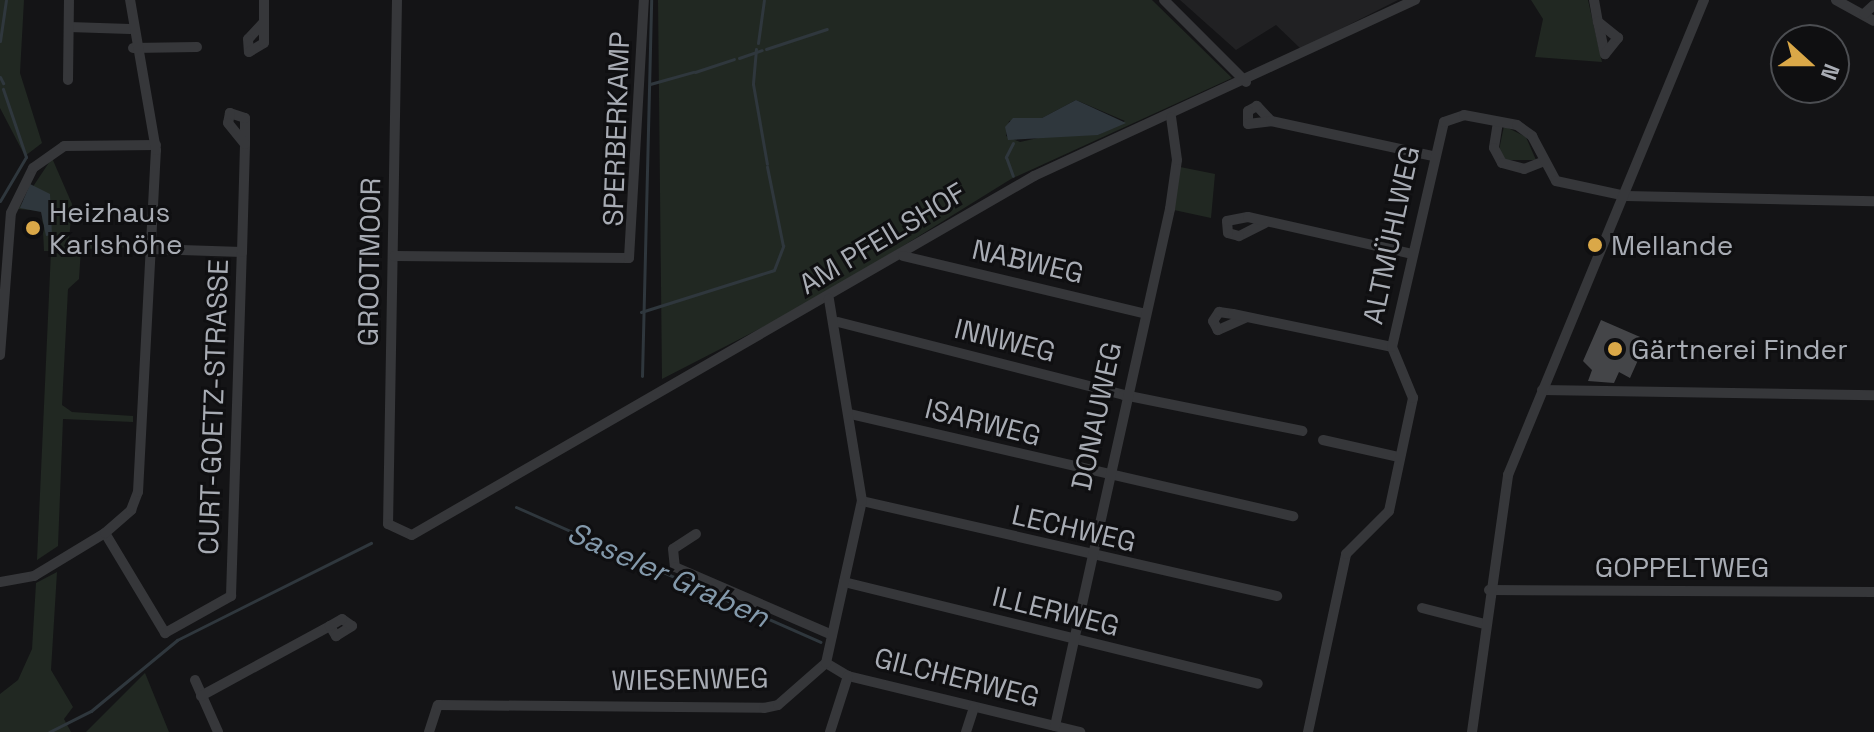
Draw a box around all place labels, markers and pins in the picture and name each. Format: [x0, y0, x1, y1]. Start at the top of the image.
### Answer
place label: Heizhaus Karlshöhe [49, 195, 183, 261]
marker: Heizhaus Karlshöhe [24, 219, 42, 237]
place label: Mellande [1611, 228, 1733, 262]
marker: Mellande [1586, 236, 1604, 254]
place label: Gärtnerei Finder [1631, 332, 1848, 366]
marker: Gärtnerei Finder [1606, 340, 1624, 358]

